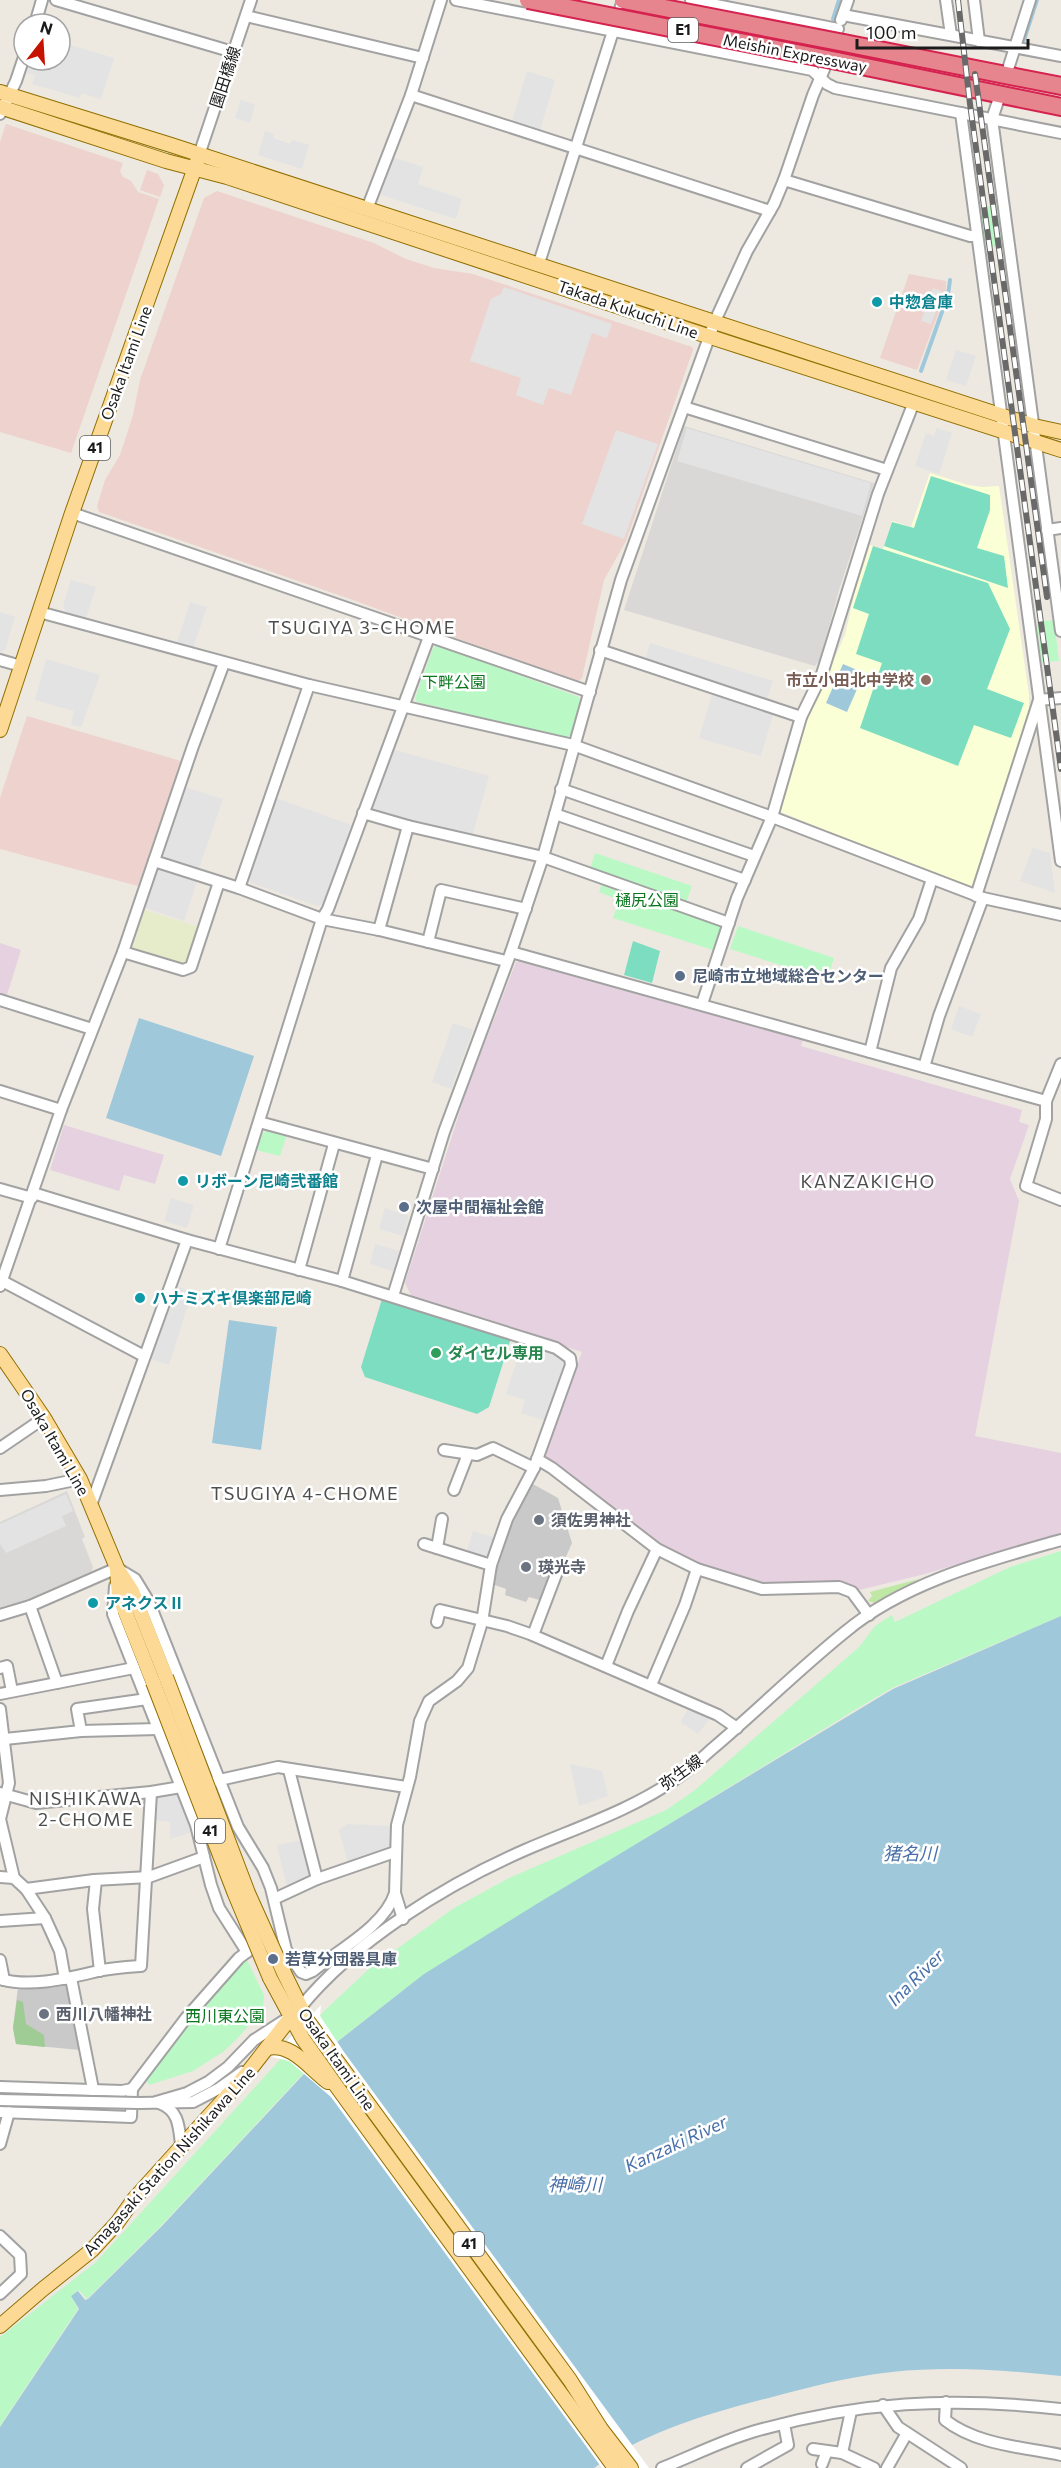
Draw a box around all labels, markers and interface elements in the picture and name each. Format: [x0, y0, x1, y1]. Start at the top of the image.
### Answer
north arrow [12, 12, 72, 72]
scale bar [857, 12, 1028, 50]
text: N [38, 16, 55, 38]
road number: E1 [668, 18, 698, 42]
text: 100 m [866, 21, 916, 43]
street label: Meishin Expressway [722, 29, 869, 76]
street label: 園田橋線 [206, 43, 243, 110]
street label: Takada Kukuchi Line [555, 276, 701, 341]
place label: 中惣倉庫 [889, 292, 953, 311]
marker: 中惣倉庫 [870, 295, 884, 309]
street label: Osaka Itami Line [96, 303, 155, 423]
road number: 41 [80, 436, 110, 460]
district label: TSUGIYA 3-CHOME [268, 616, 456, 638]
place label: 市立小田北中学校 [786, 670, 914, 689]
park label: 下畔公園 [422, 672, 486, 691]
marker: 市立小田北中学校 [919, 673, 933, 687]
park label: 樋尻公園 [615, 890, 679, 909]
place label: 尼崎市立地域総合センター [692, 966, 884, 985]
marker: 尼崎市立地域総合センター [673, 969, 687, 983]
district label: KANZAKICHO [800, 1170, 936, 1192]
place label: リボーン尼崎弐番館 [195, 1171, 338, 1190]
marker: リボーン尼崎弐番館 [176, 1174, 190, 1188]
place label: 次屋中間福祉会館 [416, 1197, 544, 1216]
marker: 次屋中間福祉会館 [397, 1200, 411, 1214]
place label: ハナミズキ倶楽部尼崎 [152, 1288, 312, 1307]
marker: ハナミズキ倶楽部尼崎 [133, 1291, 147, 1305]
place label: ダイセル専用 [448, 1343, 544, 1362]
marker: ダイセル専用 [429, 1346, 443, 1360]
street label: Osaka Itami Line [17, 1385, 94, 1499]
district label: TSUGIYA 4-CHOME [211, 1482, 399, 1504]
place label: 須佐男神社 [551, 1510, 631, 1529]
marker: 須佐男神社 [532, 1513, 546, 1527]
place label: 瑛光寺 [538, 1557, 586, 1576]
marker: 瑛光寺 [519, 1560, 533, 1574]
place label: アネクスⅡ [105, 1593, 185, 1612]
marker: アネクスⅡ [86, 1596, 100, 1610]
street label: 弥生線 [656, 1750, 706, 1793]
district label: NISHIKAWA 2-CHOME [29, 1787, 143, 1830]
road number: 41 [195, 1819, 225, 1843]
water label: 猪名川 [883, 1842, 939, 1864]
water label: Ina River [883, 1944, 949, 2010]
place label: 若草分団器具庫 [285, 1949, 397, 1968]
marker: 若草分団器具庫 [266, 1952, 280, 1966]
place label: 西川八幡神社 [56, 2004, 152, 2023]
street label: Osaka Itami Line [295, 2004, 380, 2113]
park label: 西川東公園 [185, 2006, 265, 2025]
marker: 西川八幡神社 [37, 2007, 51, 2021]
street label: Amagasaki Station Nishikawa Line [79, 2063, 258, 2259]
water label: Kanzaki River [621, 2109, 731, 2176]
water label: 神崎川 [548, 2173, 604, 2195]
road number: 41 [454, 2232, 484, 2256]

